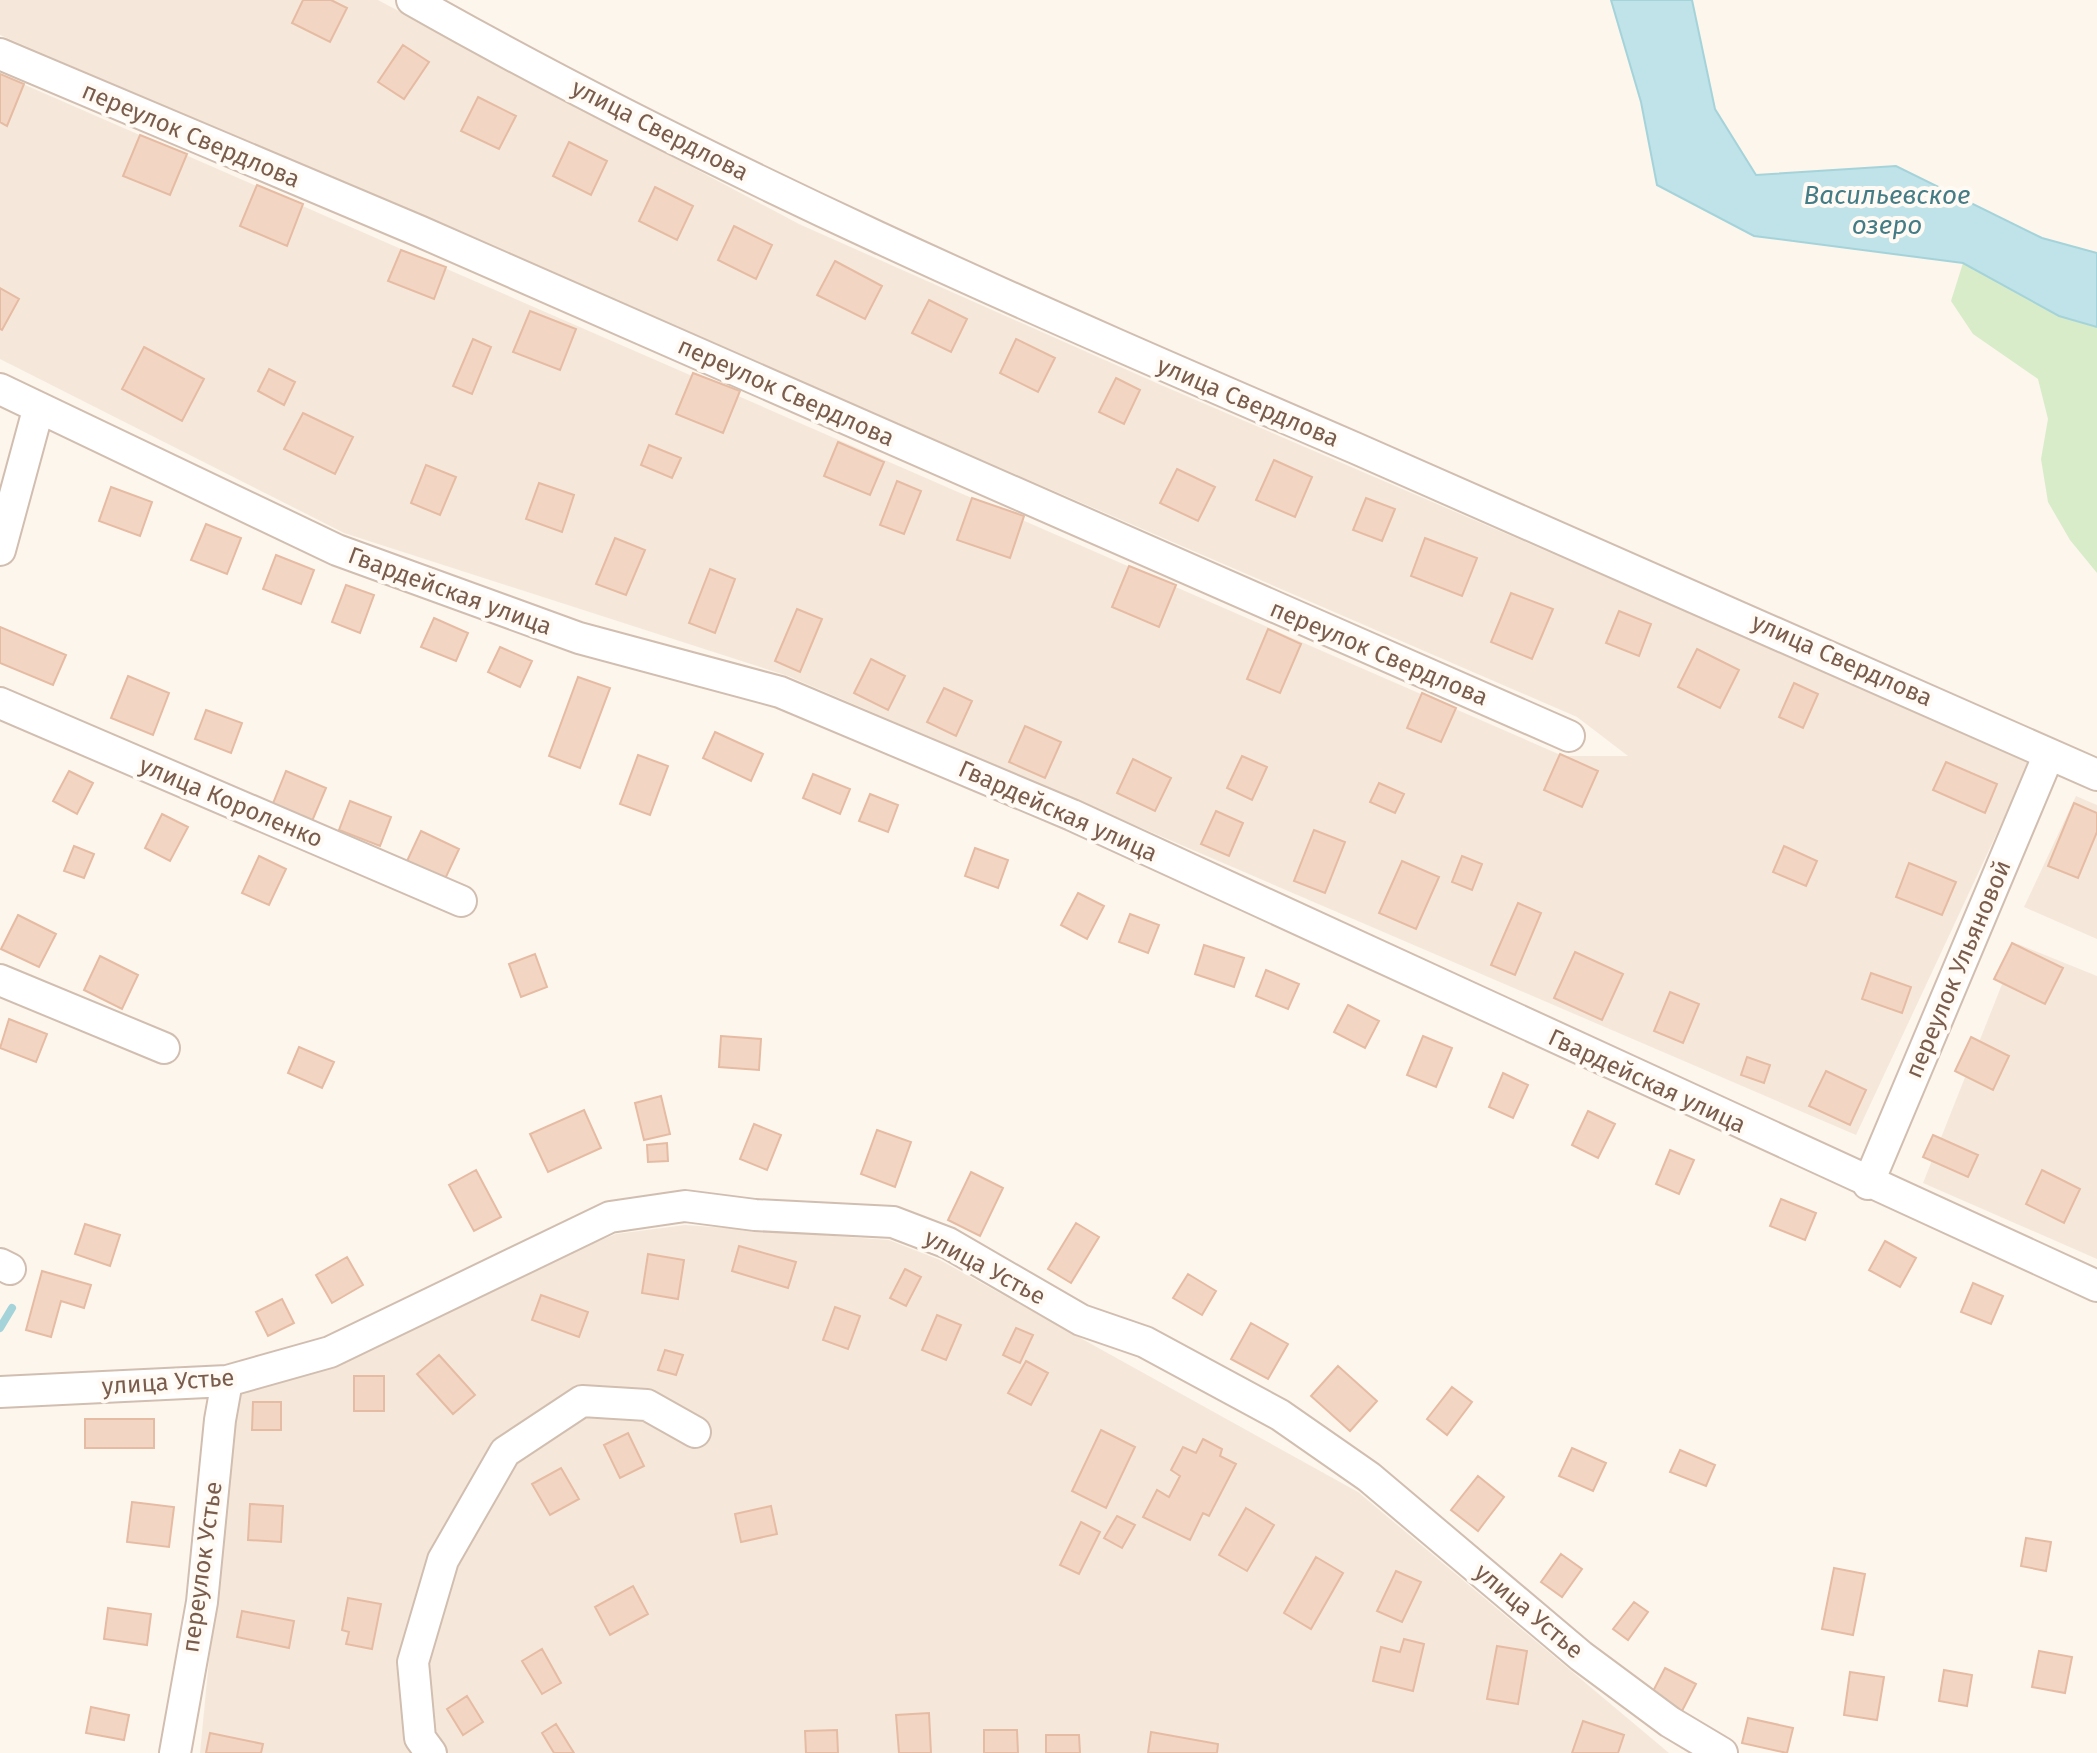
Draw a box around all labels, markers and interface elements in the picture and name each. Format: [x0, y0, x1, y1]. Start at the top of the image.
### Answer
street label: улица Свердлова [567, 73, 753, 187]
street label: переулок Свердлова [78, 76, 304, 194]
water label: Васильевское озеро [1804, 180, 1971, 241]
street label: переулок Свердлова [673, 332, 899, 452]
street label: улица Свердлова [1153, 351, 1343, 453]
street label: Гвардейская улица [344, 541, 556, 641]
street label: переулок Свердлова [1266, 594, 1492, 712]
street label: улица Свердлова [1747, 608, 1937, 712]
street label: улица Короленко [135, 751, 327, 853]
street label: Гвардейская улица [954, 755, 1162, 867]
street label: переулок Ульяновой [1899, 856, 2017, 1082]
street label: Гвардейская улица [1544, 1023, 1750, 1139]
street label: улица Устье [920, 1223, 1050, 1311]
street label: улица Устье [101, 1363, 235, 1401]
street label: переулок Устье [176, 1480, 228, 1654]
street label: улица Устье [1469, 1558, 1589, 1664]

